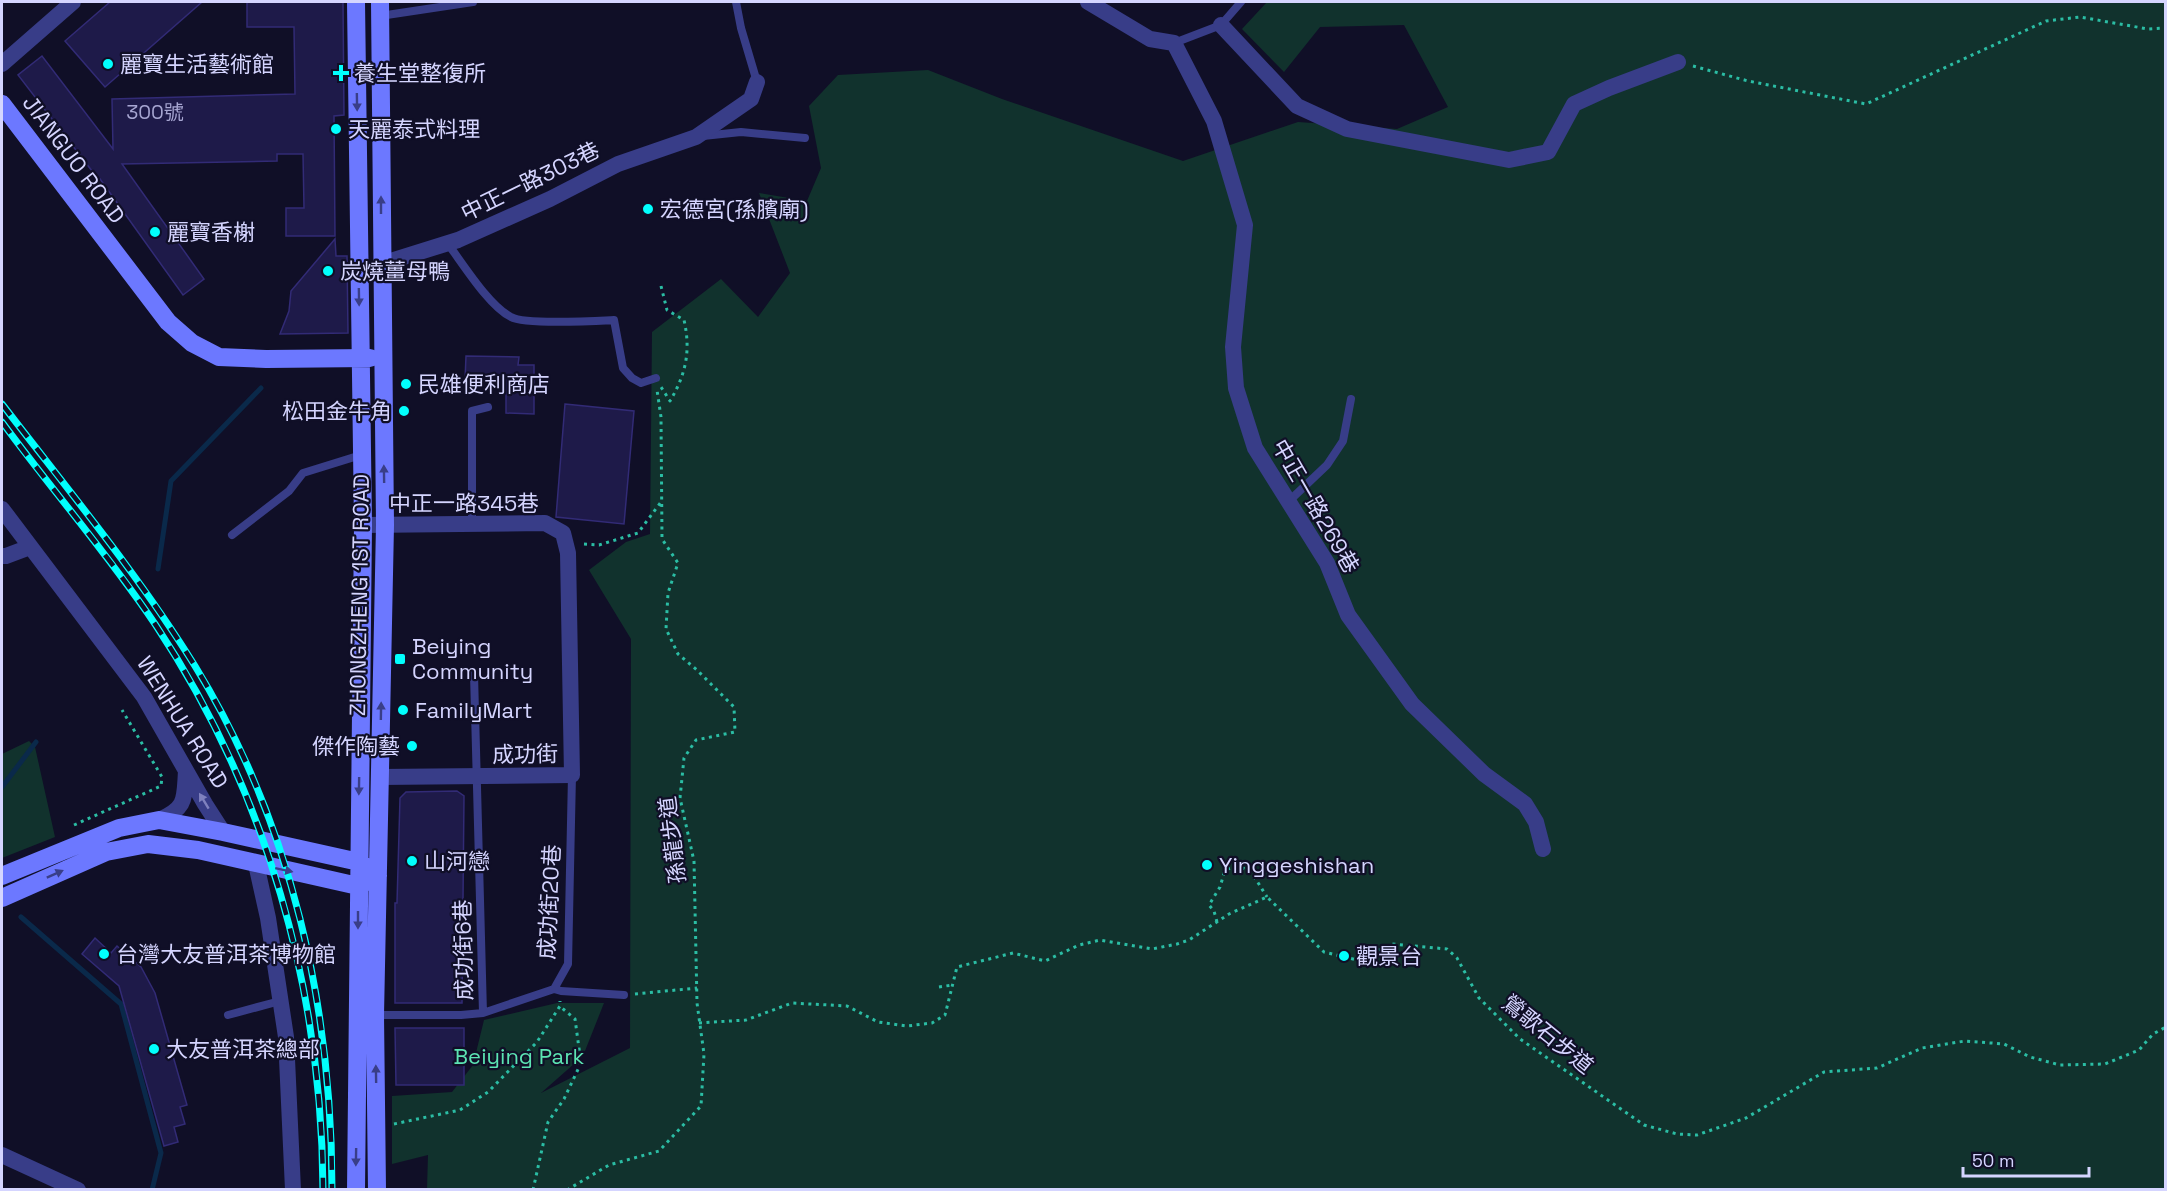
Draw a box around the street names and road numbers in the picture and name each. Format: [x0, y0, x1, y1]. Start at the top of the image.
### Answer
street label: JIANGUO ROAD [17, 89, 131, 229]
street label: 中正一路303巷 [456, 135, 604, 227]
street label: 中正一路269巷 [1266, 434, 1366, 578]
street label: ZHONGZHENG 1ST ROAD [343, 474, 375, 716]
street label: 中正一路345巷 [389, 489, 539, 517]
street label: WENHUA ROAD [131, 651, 235, 793]
street label: 成功街 [492, 739, 558, 769]
street label: 孫龍步道 [653, 795, 691, 885]
street label: 成功街20巷 [532, 844, 566, 960]
street label: 成功街6巷 [448, 899, 478, 1001]
street label: 鶯歌石步道 [1496, 989, 1600, 1079]

